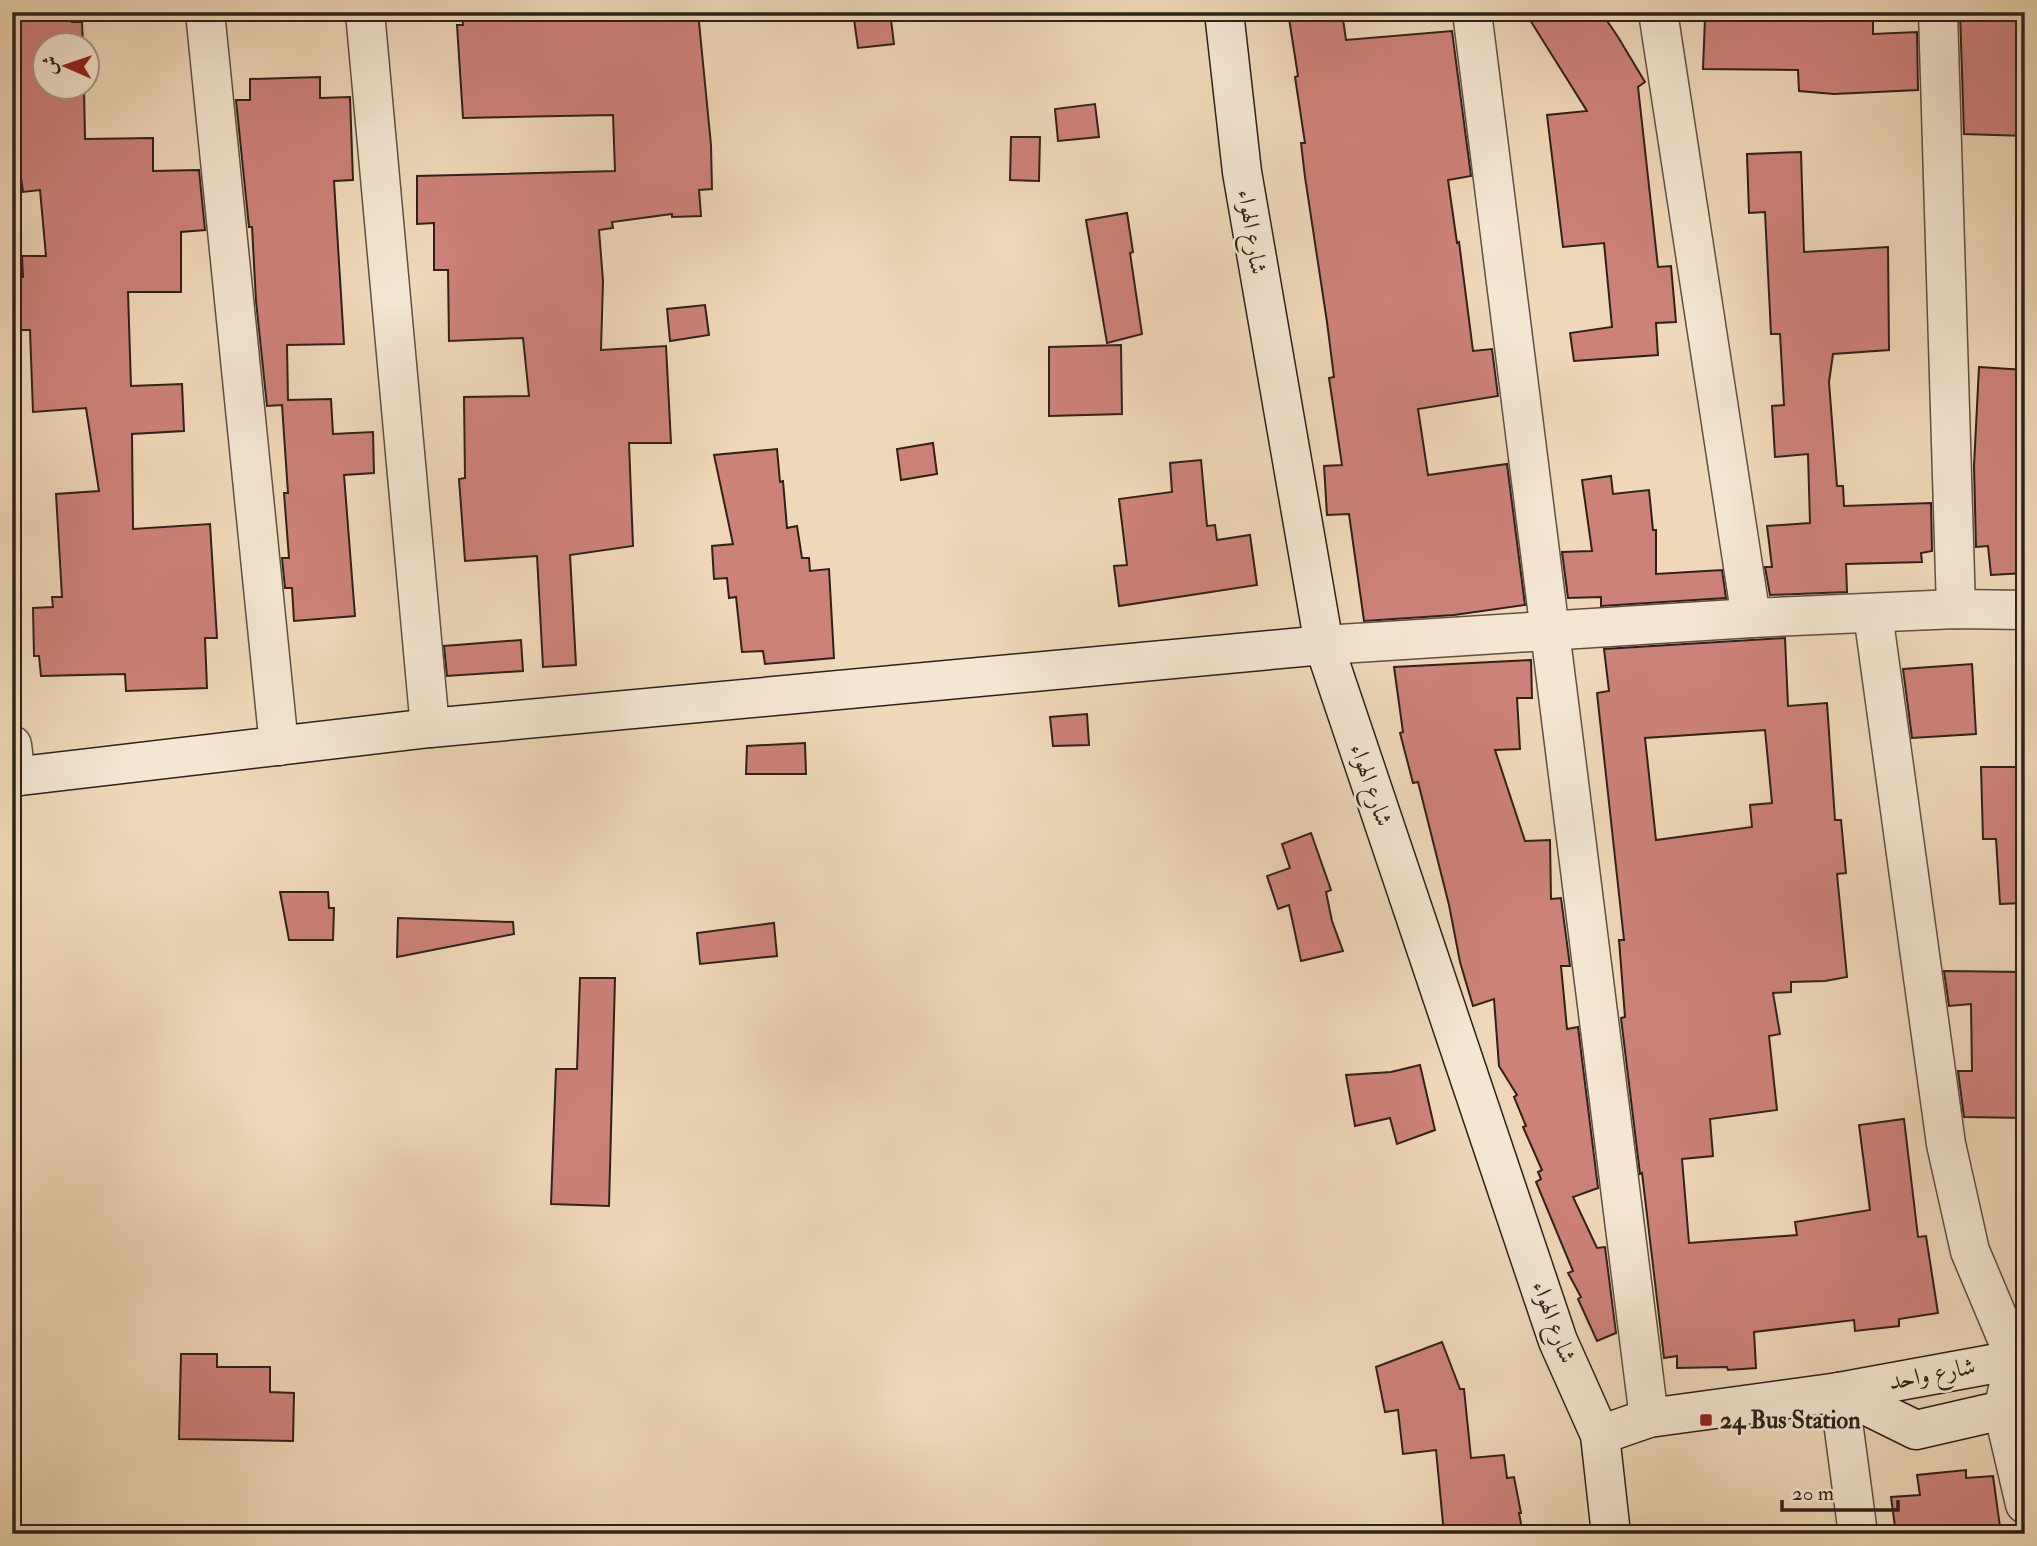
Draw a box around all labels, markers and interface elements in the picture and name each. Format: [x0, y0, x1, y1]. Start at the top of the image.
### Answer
north arrow [32, 32, 102, 102]
text: ش [38, 56, 62, 75]
street label: شارع الهواء [1226, 187, 1274, 277]
street label: شارع الهواء [1339, 739, 1400, 832]
street label: شارع الهواء [1521, 1276, 1583, 1369]
street label: شارع واحد [1886, 1350, 1979, 1401]
place label: 24 Bus Station [1720, 1405, 1861, 1436]
marker: 24 Bus Station [1698, 1412, 1714, 1428]
scale bar [1782, 1469, 1897, 1513]
text: 20 m [1792, 1480, 1834, 1507]

